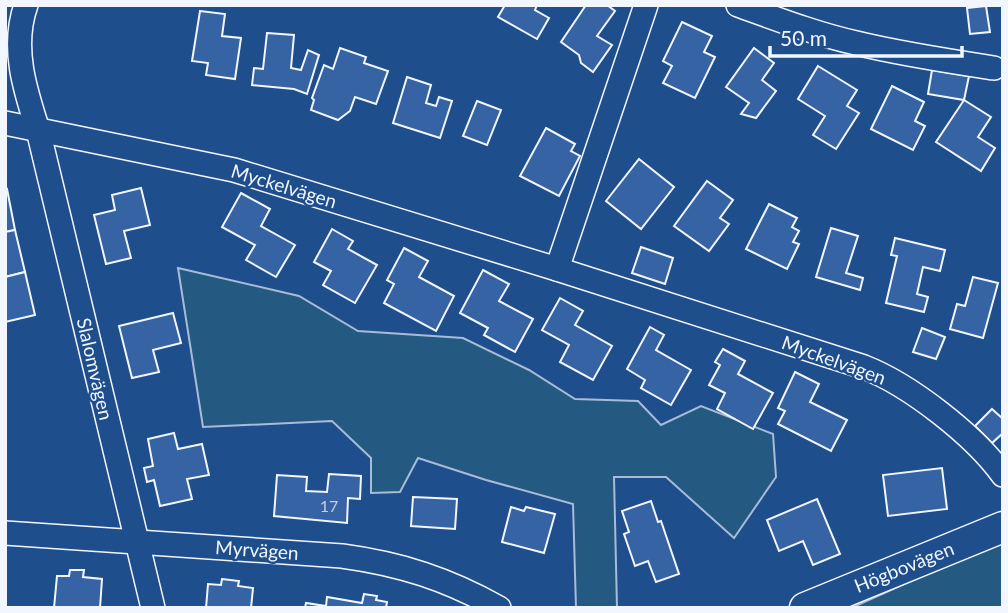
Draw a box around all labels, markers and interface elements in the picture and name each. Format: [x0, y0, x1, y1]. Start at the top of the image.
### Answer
scale bar [770, 14, 962, 58]
text: 50 m [780, 25, 827, 50]
street label: Myckelvägen [229, 159, 340, 212]
street label: Slalomvägen [73, 316, 118, 422]
street label: Myckelvägen [779, 330, 889, 389]
house number: 17 [320, 496, 338, 515]
street label: Myrvägen [215, 535, 300, 564]
street label: Högbovägen [851, 536, 957, 597]

